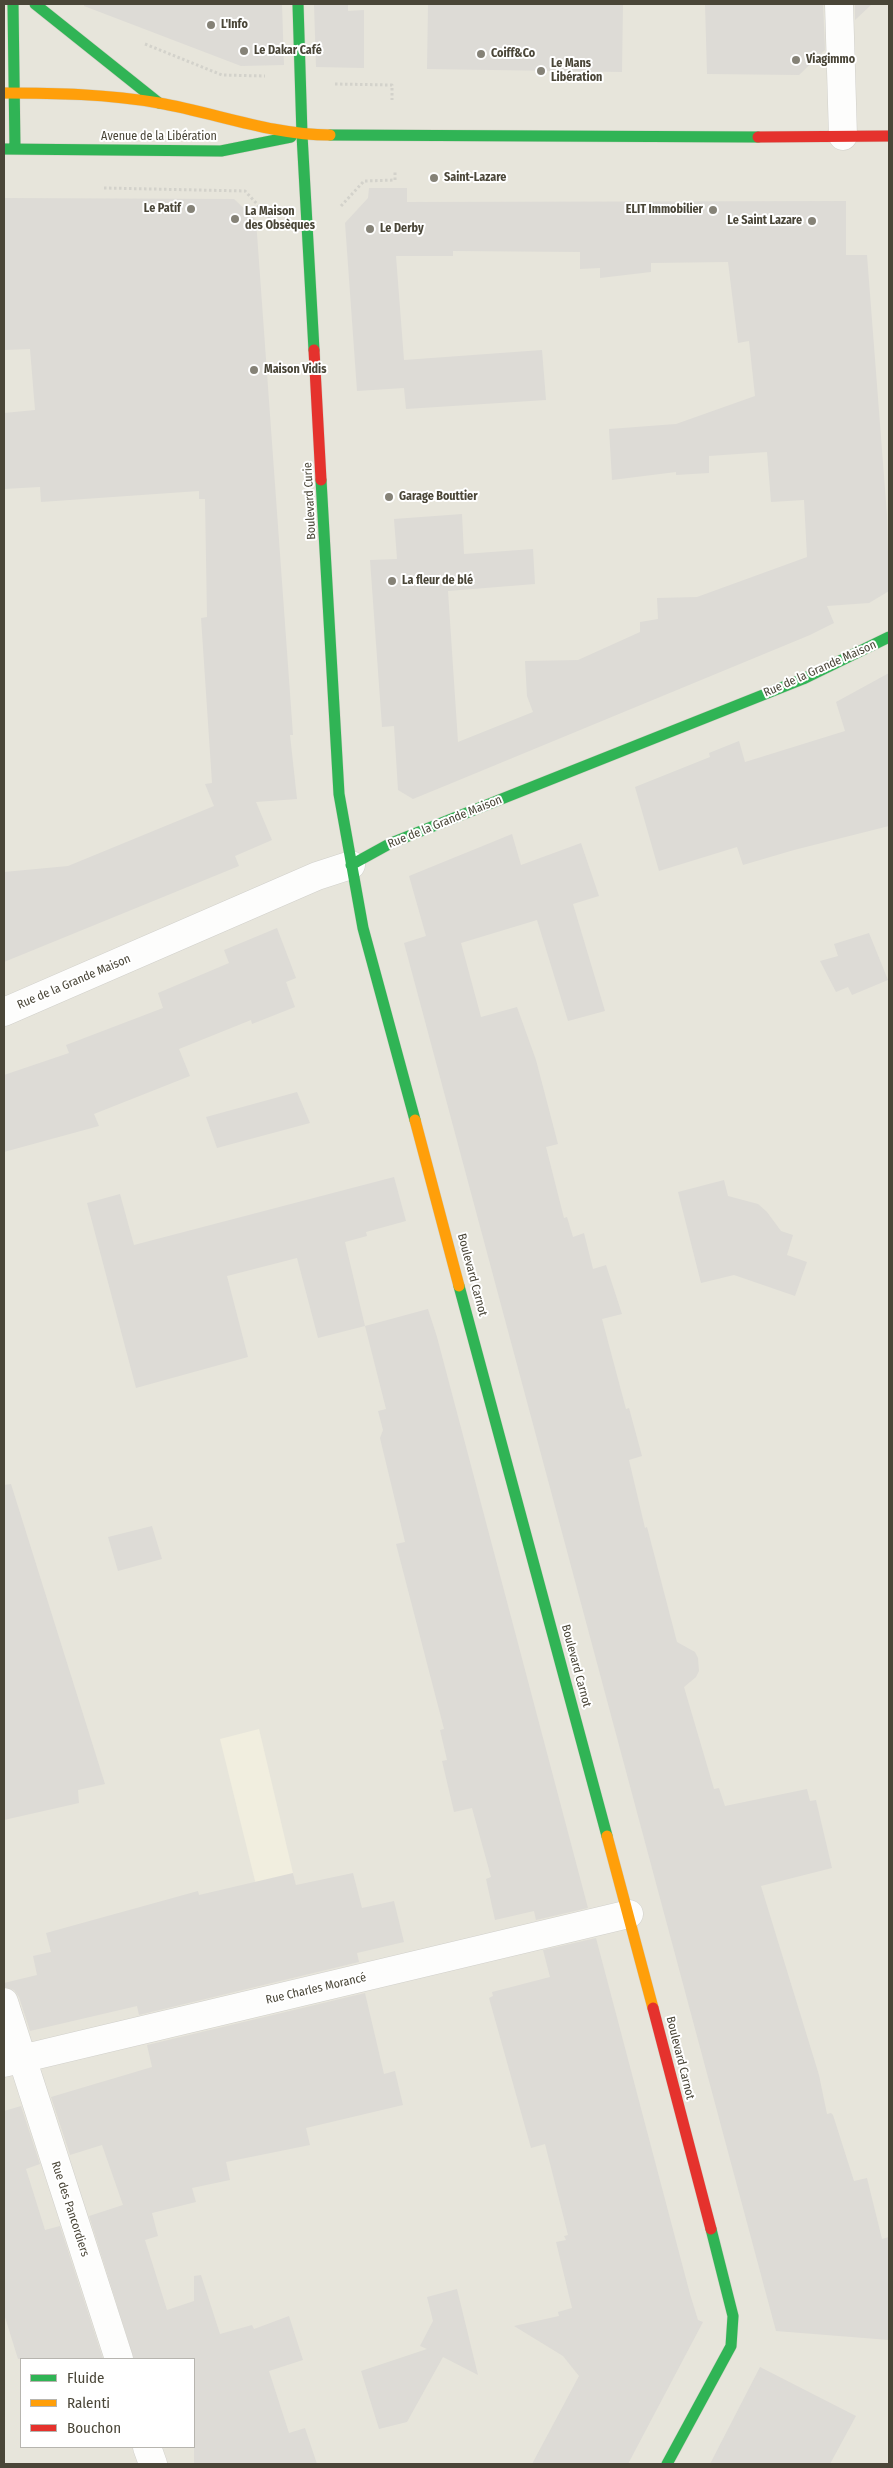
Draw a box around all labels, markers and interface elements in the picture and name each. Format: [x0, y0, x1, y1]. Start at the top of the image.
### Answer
place label: L'Info [221, 18, 248, 32]
marker: L'Info [205, 19, 217, 31]
place label: Le Dakar Café [254, 44, 322, 58]
marker: Le Dakar Café [238, 45, 250, 57]
place label: Coiff&Co [491, 47, 535, 61]
marker: Coiff&Co [475, 48, 487, 60]
place label: Viagimmo [806, 53, 855, 67]
marker: Viagimmo [790, 54, 802, 66]
place label: Le Mans Libération [551, 57, 602, 85]
marker: Le Mans Libération [535, 65, 547, 77]
street label: Avenue de la Libération [101, 130, 217, 144]
place label: Saint-Lazare [444, 171, 506, 185]
marker: Saint-Lazare [428, 172, 440, 184]
place label: Le Patif [144, 202, 181, 216]
marker: Le Patif [185, 203, 197, 215]
place label: ELIT Immobilier [626, 203, 703, 217]
marker: ELIT Immobilier [707, 204, 719, 216]
place label: La Maison des Obsèques [245, 205, 315, 233]
marker: La Maison des Obsèques [229, 213, 241, 225]
place label: Le Saint Lazare [727, 214, 802, 228]
marker: Le Saint Lazare [806, 215, 818, 227]
place label: Le Derby [380, 222, 424, 236]
marker: Le Derby [364, 223, 376, 235]
place label: Maison Vidis [264, 363, 326, 377]
marker: Maison Vidis [248, 364, 260, 376]
street label: Boulevard Curie [301, 462, 319, 540]
place label: Garage Bouttier [399, 490, 478, 504]
marker: Garage Bouttier [383, 491, 395, 503]
place label: La fleur de blé [402, 574, 473, 588]
marker: La fleur de blé [386, 575, 398, 587]
street label: Rue de la Grande Maison [761, 638, 879, 700]
street label: Rue de la Grande Maison [386, 793, 504, 851]
street label: Rue de la Grande Maison [15, 952, 133, 1012]
street label: Boulevard Carnot [454, 1232, 490, 1318]
street label: Boulevard Carnot [558, 1623, 594, 1709]
street label: Rue Charles Morancé [264, 1970, 368, 2008]
street label: Boulevard Carnot [663, 2015, 697, 2101]
street label: Rue des Pancordiers [48, 2160, 92, 2258]
legend [20, 2358, 195, 2448]
text: Fluide [67, 2369, 104, 2387]
text: Ralenti [67, 2394, 110, 2412]
text: Bouchon [67, 2419, 121, 2437]

